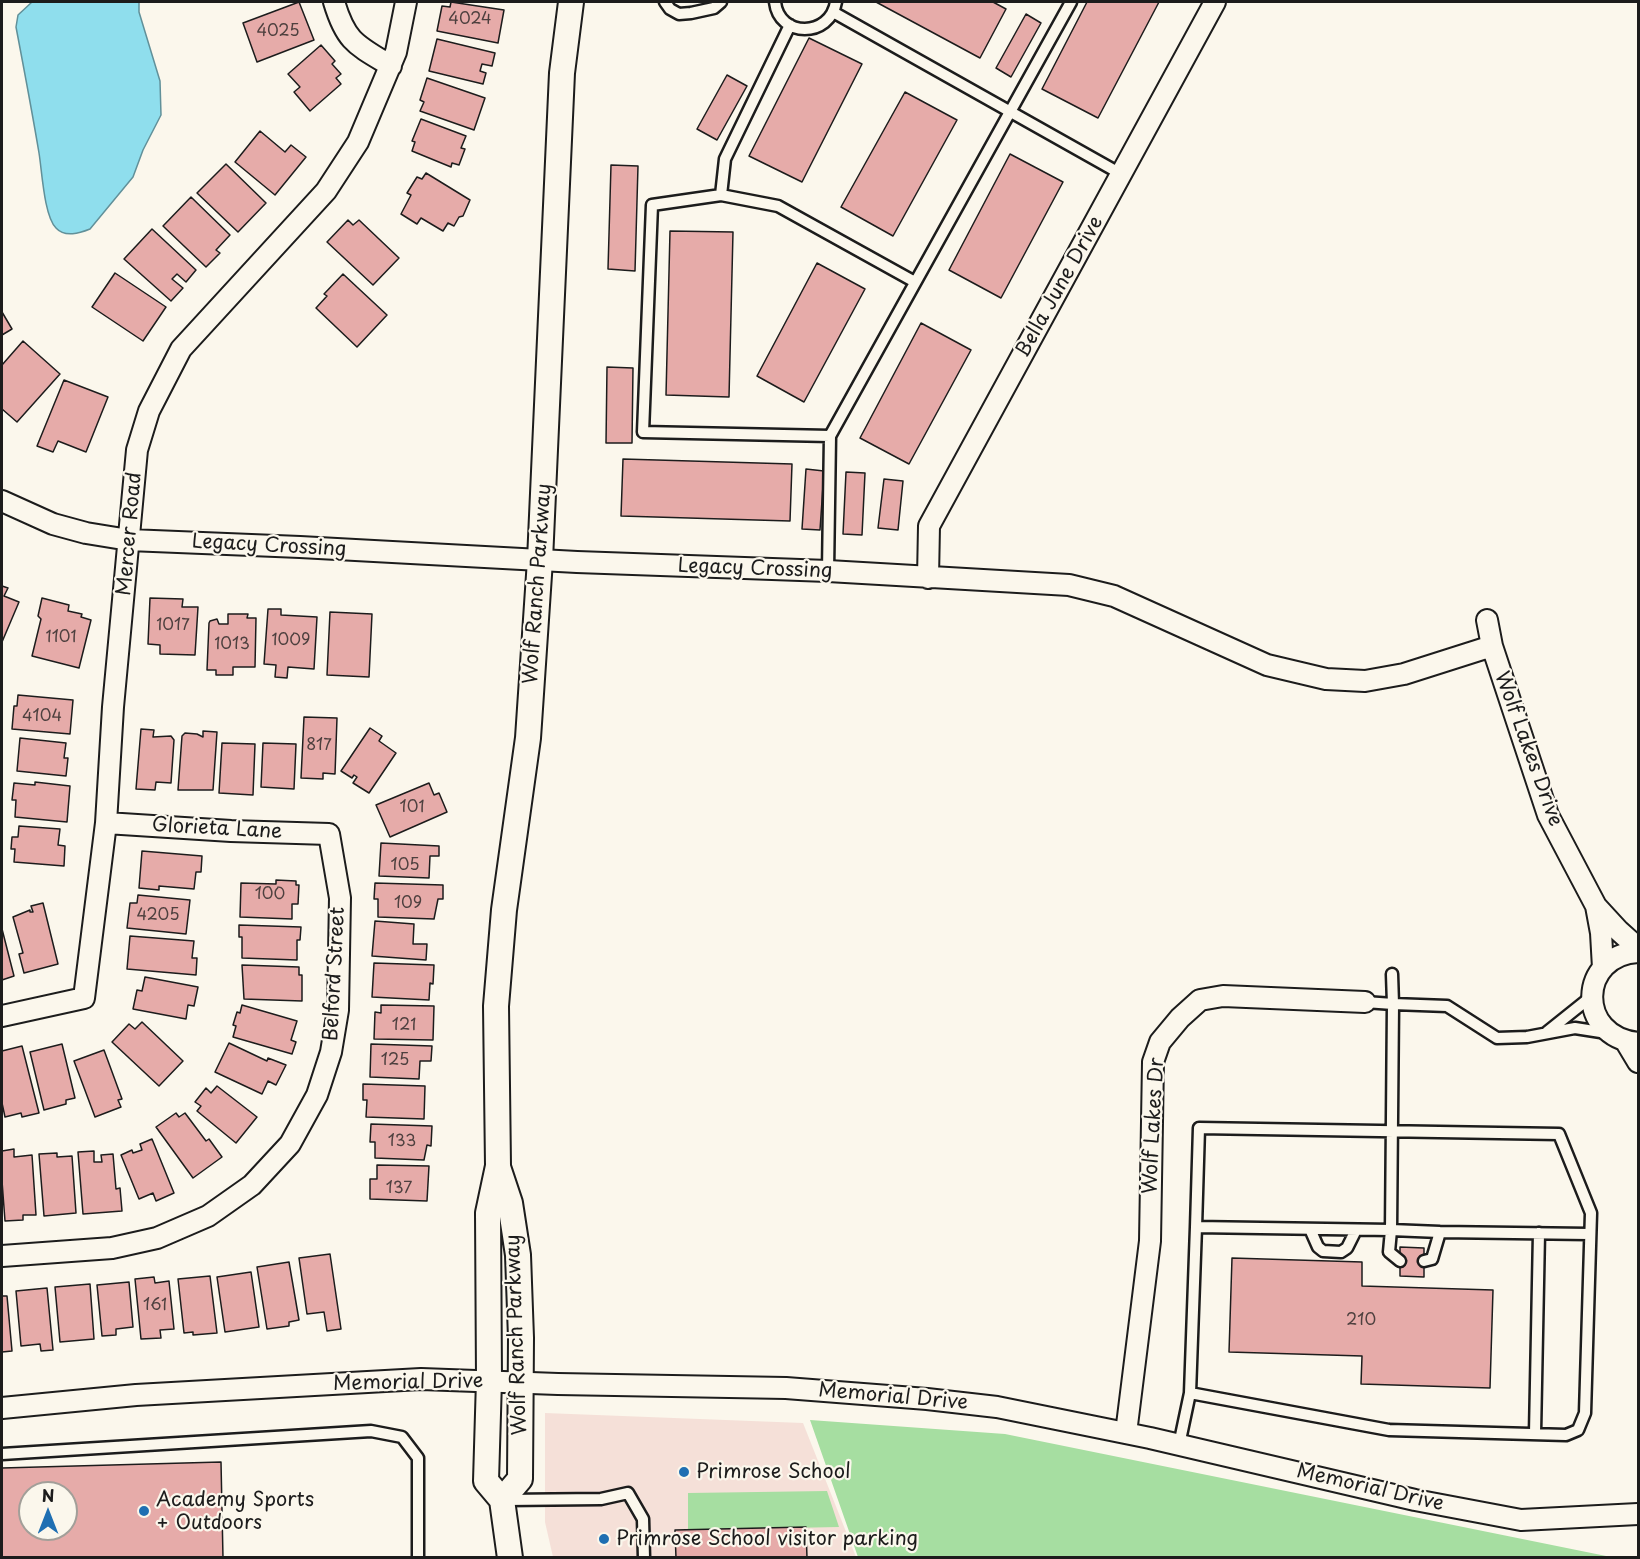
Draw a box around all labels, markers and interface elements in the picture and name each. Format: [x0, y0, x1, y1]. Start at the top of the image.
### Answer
house number: 4024 [448, 10, 492, 30]
house number: 4025 [256, 22, 300, 42]
street label: Bella June Drive [1011, 212, 1109, 362]
street label: Mercer Road [113, 471, 147, 597]
street label: Wolf Ranch Parkway [519, 483, 557, 685]
street label: Legacy Crossing [191, 530, 347, 562]
street label: Legacy Crossing [677, 554, 833, 584]
house number: 1017 [156, 616, 190, 636]
house number: 1101 [45, 628, 77, 648]
house number: 1009 [272, 631, 310, 651]
house number: 1013 [214, 635, 250, 655]
street label: Wolf Lakes Drive [1489, 668, 1567, 830]
house number: 4104 [22, 707, 62, 727]
house number: 817 [306, 736, 332, 756]
house number: 101 [400, 798, 424, 818]
street label: Glorieta Lane [151, 814, 283, 844]
house number: 105 [390, 856, 420, 876]
house number: 100 [255, 885, 285, 905]
house number: 109 [394, 894, 422, 914]
house number: 4205 [137, 906, 179, 926]
street label: Belford Street [319, 906, 351, 1042]
house number: 121 [392, 1016, 416, 1036]
house number: 125 [381, 1051, 409, 1071]
street label: Wolf Lakes Dr [1138, 1057, 1170, 1195]
house number: 133 [388, 1132, 416, 1152]
house number: 137 [386, 1179, 412, 1199]
street label: Wolf Ranch Parkway [501, 1234, 533, 1436]
house number: 161 [143, 1296, 167, 1316]
house number: 210 [1346, 1311, 1376, 1331]
street label: Memorial Drive [333, 1370, 483, 1396]
street label: Memorial Drive [817, 1378, 969, 1416]
street label: Memorial Drive [1294, 1459, 1446, 1517]
place label: Primrose School [696, 1460, 851, 1484]
marker: Primrose School [677, 1465, 691, 1479]
north arrow [18, 1481, 78, 1541]
text: N [42, 1483, 54, 1507]
place label: Academy Sports + Outdoors [156, 1488, 314, 1535]
marker: Academy Sports + Outdoors [137, 1504, 151, 1518]
place label: Primrose School visitor parking [616, 1527, 918, 1551]
marker: Primrose School visitor parking [597, 1532, 611, 1546]

